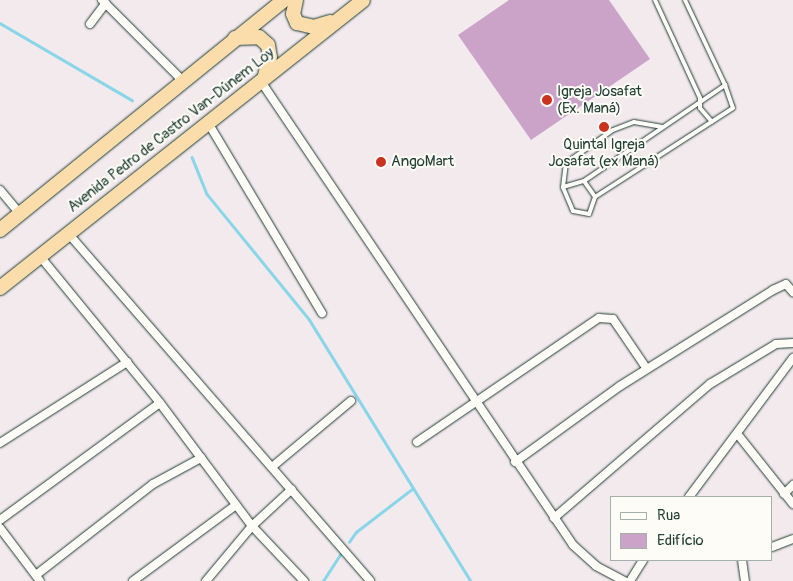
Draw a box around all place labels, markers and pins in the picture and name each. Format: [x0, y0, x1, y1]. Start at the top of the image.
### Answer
place label: Igreja Josafat (Ex. Maná) [557, 82, 642, 117]
marker: Igreja Josafat (Ex. Maná) [541, 94, 553, 106]
marker: Quintal Igreja Josafat (ex Maná) [598, 121, 610, 133]
place label: Quintal Igreja Josafat (ex Maná) [548, 135, 660, 170]
place label: AngoMart [391, 153, 454, 171]
marker: AngoMart [375, 156, 387, 168]

